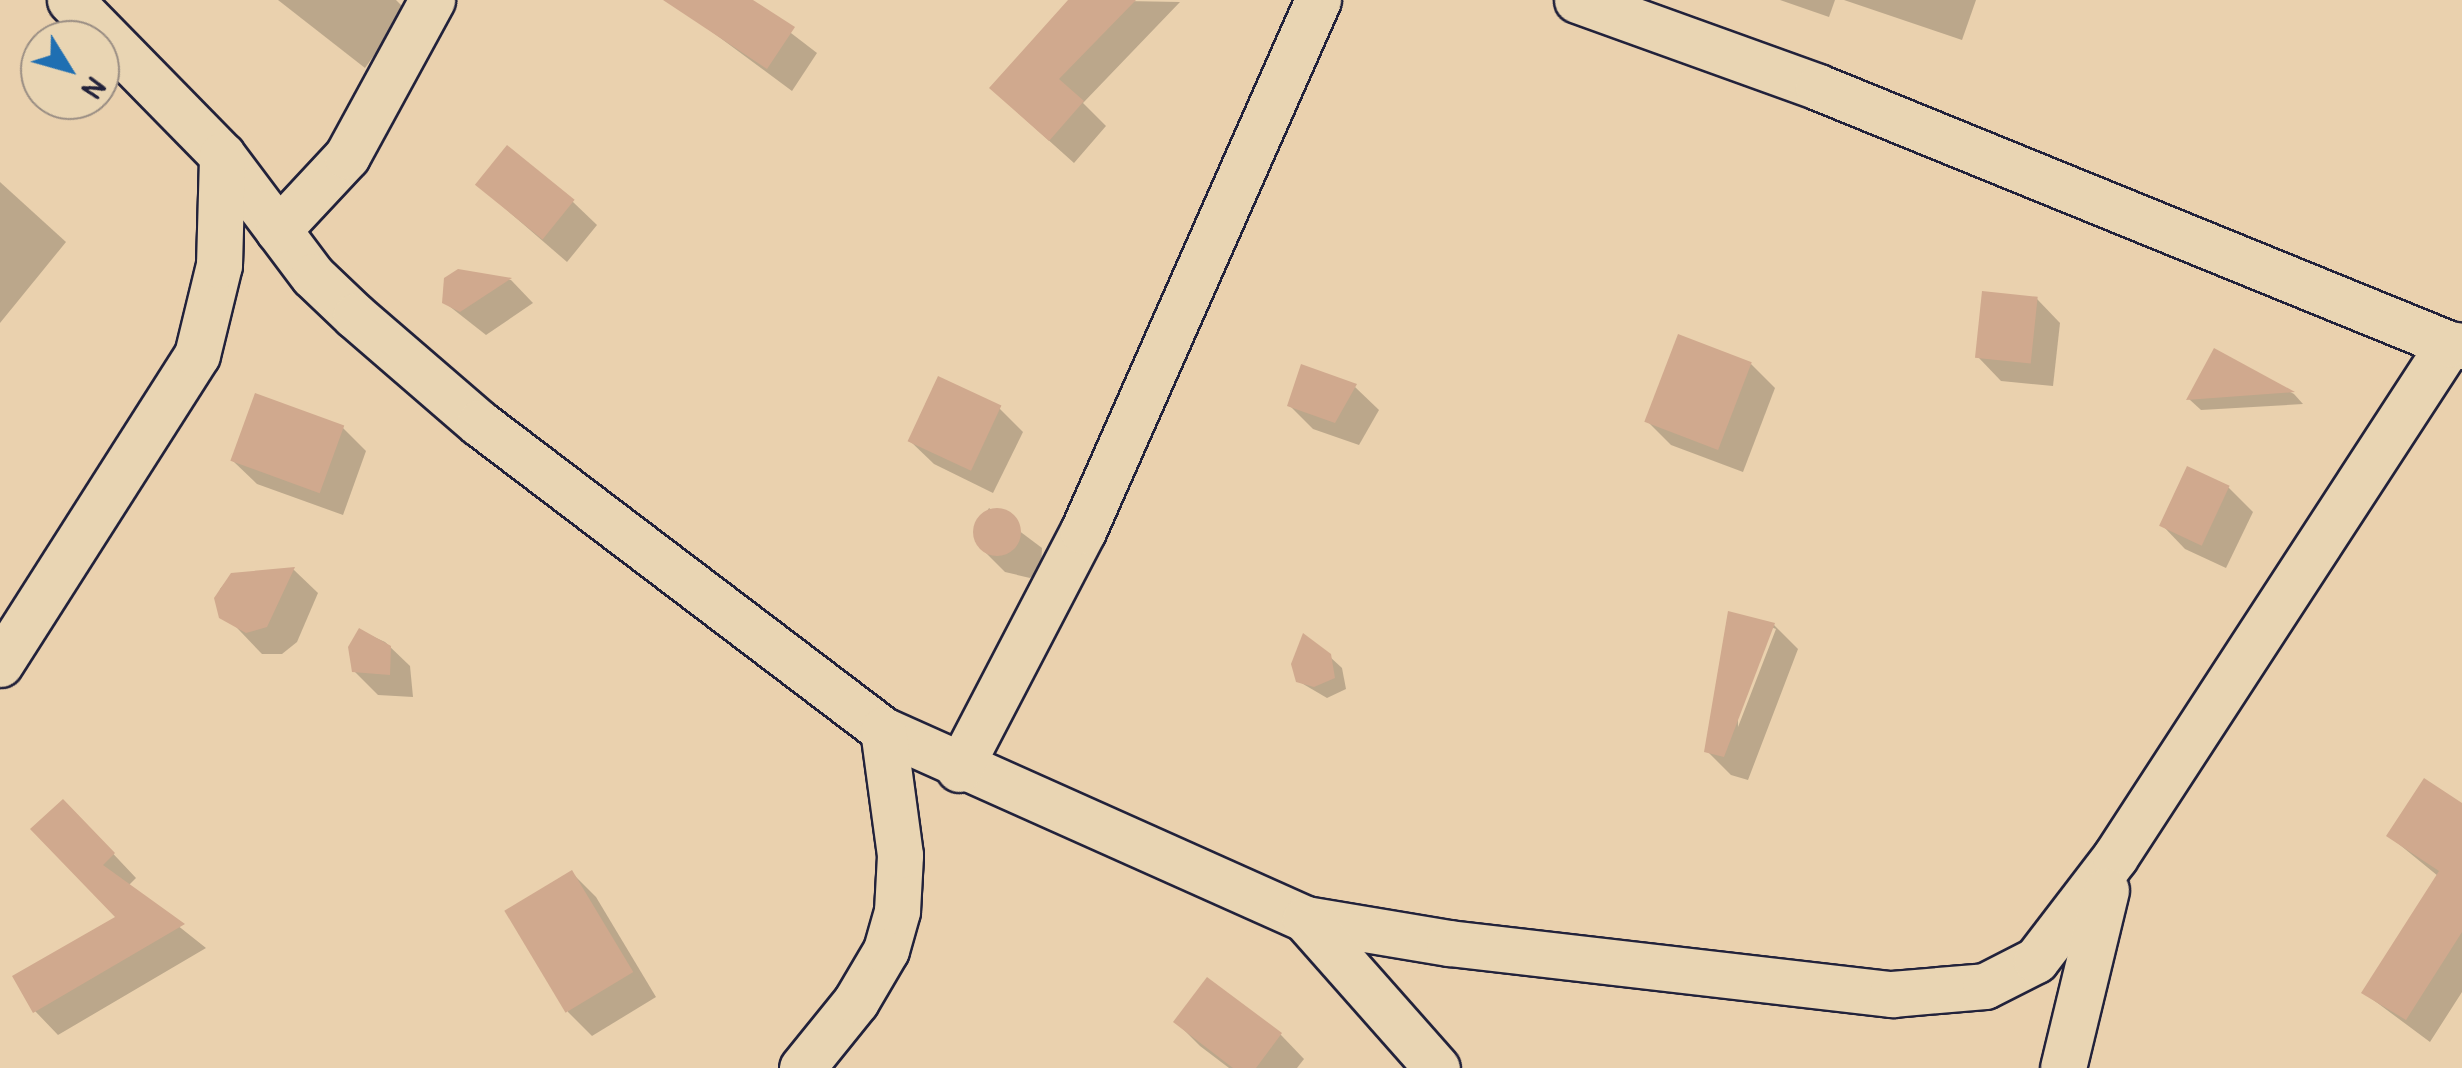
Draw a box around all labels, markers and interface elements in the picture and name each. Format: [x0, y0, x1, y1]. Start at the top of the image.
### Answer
north arrow [20, 20, 120, 120]
text: N [73, 69, 112, 105]

